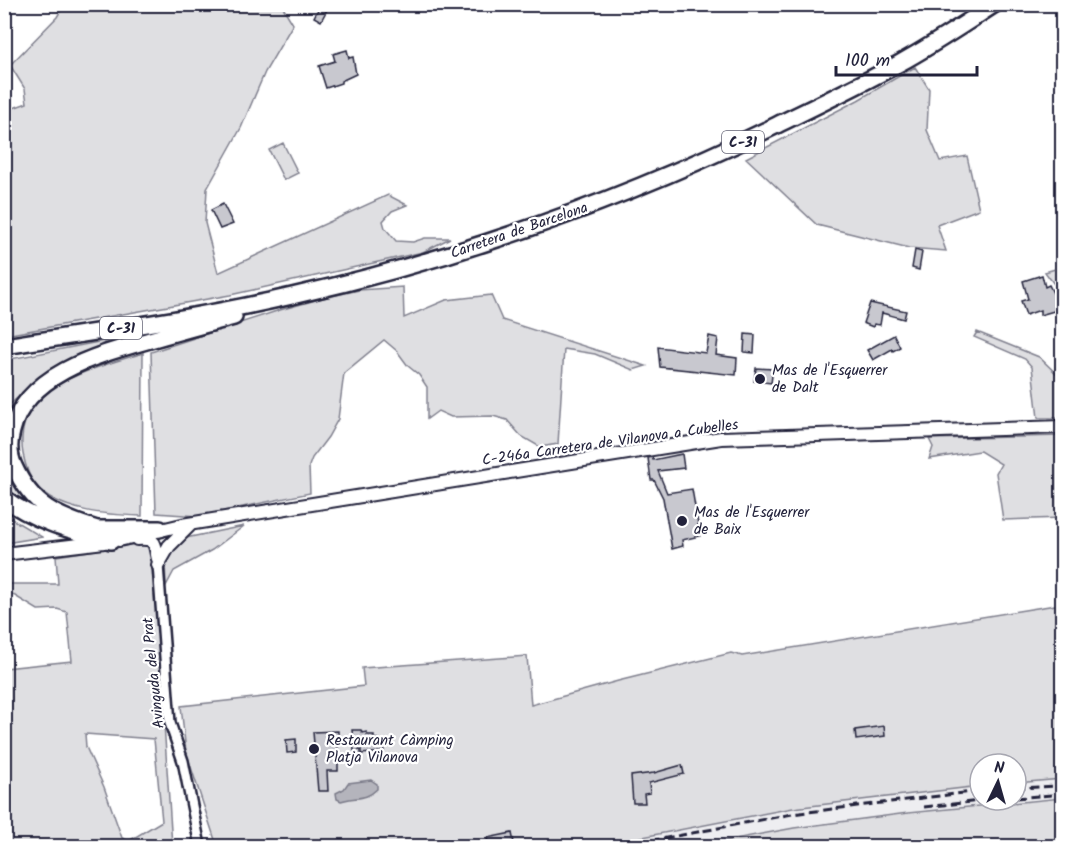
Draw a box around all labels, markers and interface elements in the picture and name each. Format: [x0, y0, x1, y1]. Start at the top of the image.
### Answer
scale bar [836, 39, 977, 77]
text: 100 m [845, 47, 890, 76]
road number: C-31 [722, 131, 764, 153]
street label: Carretera de Barcelona [447, 196, 591, 266]
road number: C-31 [100, 317, 142, 339]
place label: Mas de l'Esquerrer de Dalt [772, 359, 888, 400]
marker: Mas de l'Esquerrer de Dalt [753, 372, 767, 386]
street label: C-246a Carretera de Vilanova a Cubelles [480, 413, 740, 473]
place label: Mas de l'Esquerrer de Baix [694, 501, 810, 542]
marker: Mas de l'Esquerrer de Baix [675, 514, 689, 528]
street label: Avinguda del Prat [136, 616, 172, 730]
place label: Restaurant Càmping Platja Vilanova [326, 729, 454, 770]
marker: Restaurant Càmping Platja Vilanova [307, 742, 321, 756]
north arrow [968, 752, 1028, 812]
text: N [993, 756, 1005, 781]

